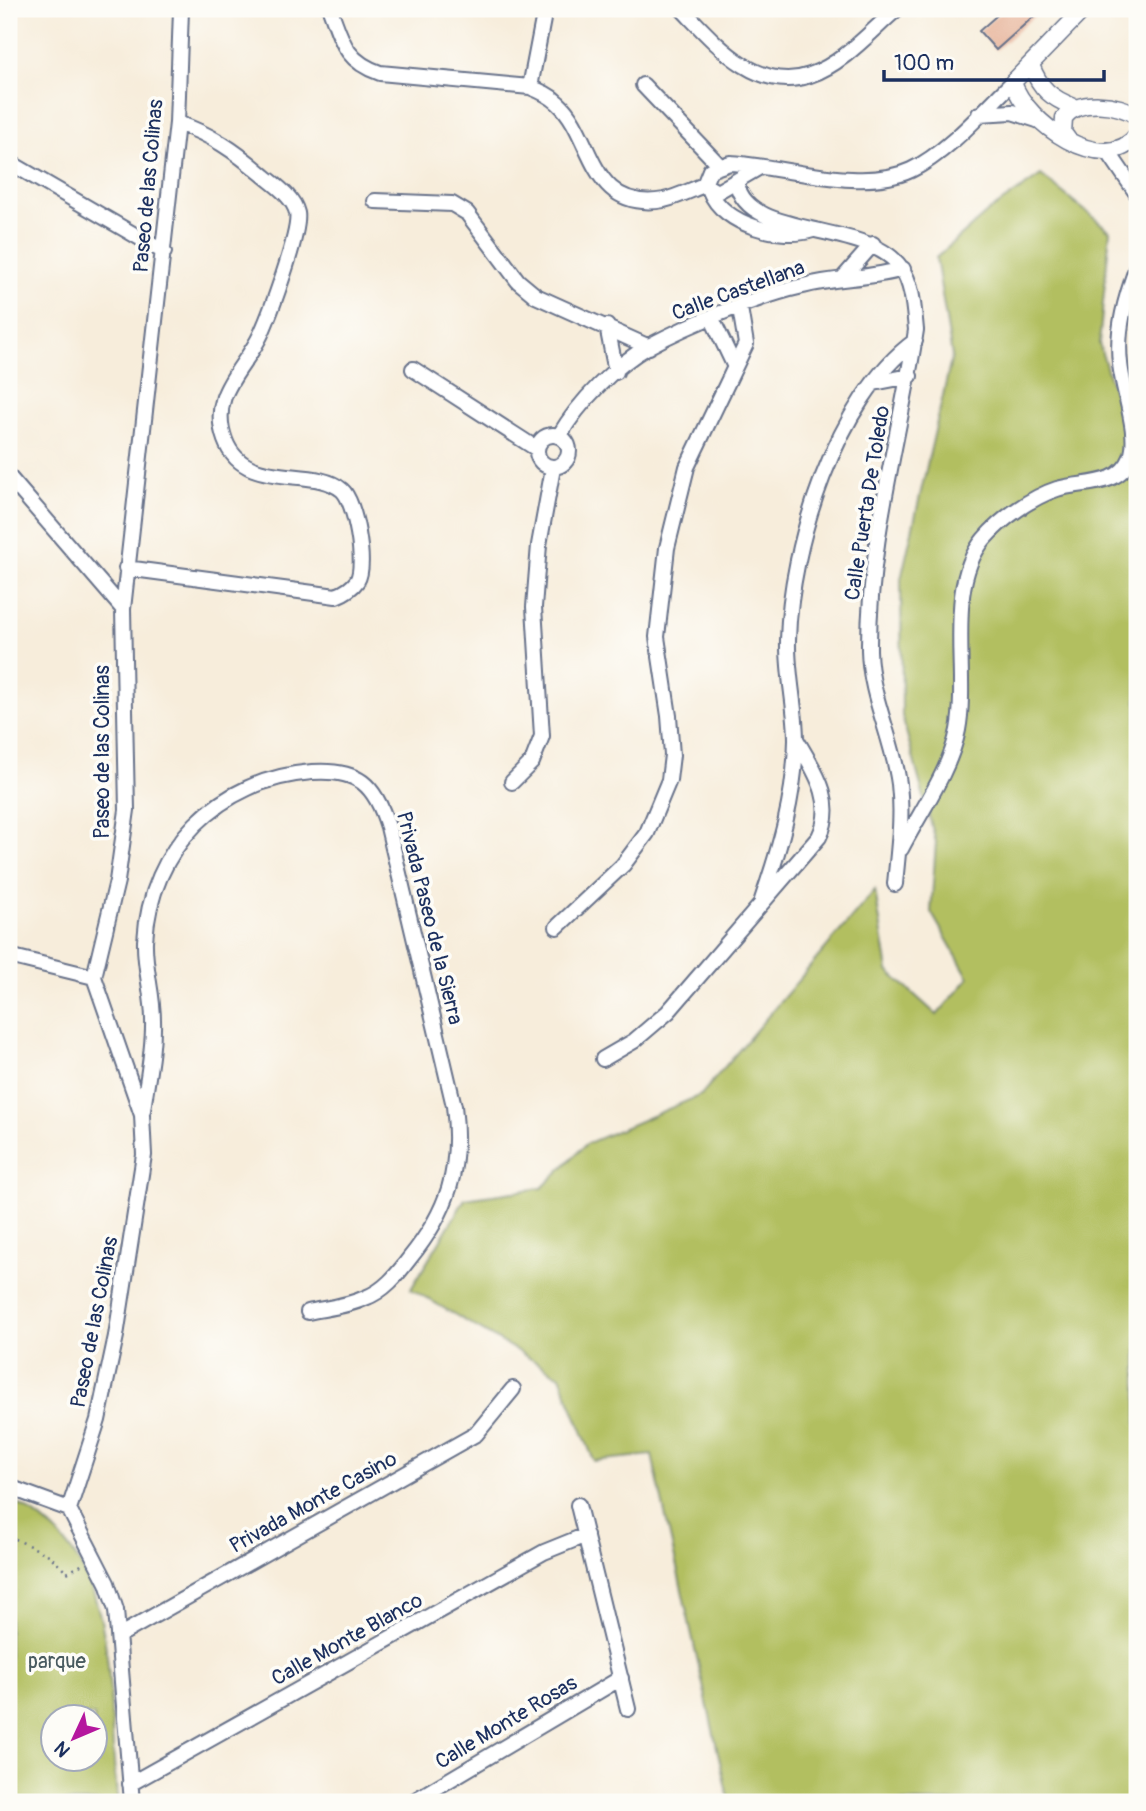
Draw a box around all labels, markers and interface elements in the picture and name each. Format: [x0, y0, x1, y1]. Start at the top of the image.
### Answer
scale bar [884, 38, 1104, 82]
text: 100 m [894, 50, 954, 77]
street label: Paseo de las Colinas [127, 98, 170, 274]
street label: Calle Castellana [668, 254, 808, 327]
street label: Calle Puerta De Toledo [839, 404, 896, 602]
street label: Paseo de las Colinas [89, 664, 116, 839]
street label: Privada Paseo de la Sierra [390, 809, 469, 1028]
street label: Paseo de las Colinas [65, 1234, 124, 1410]
street label: Privada Monte Casino [225, 1445, 402, 1560]
street label: Calle Monte Blanco [267, 1587, 428, 1692]
park label: parque [28, 1648, 87, 1675]
street label: Calle Monte Rosas [430, 1669, 583, 1775]
north arrow [38, 1702, 108, 1772]
text: N [49, 1736, 76, 1762]

